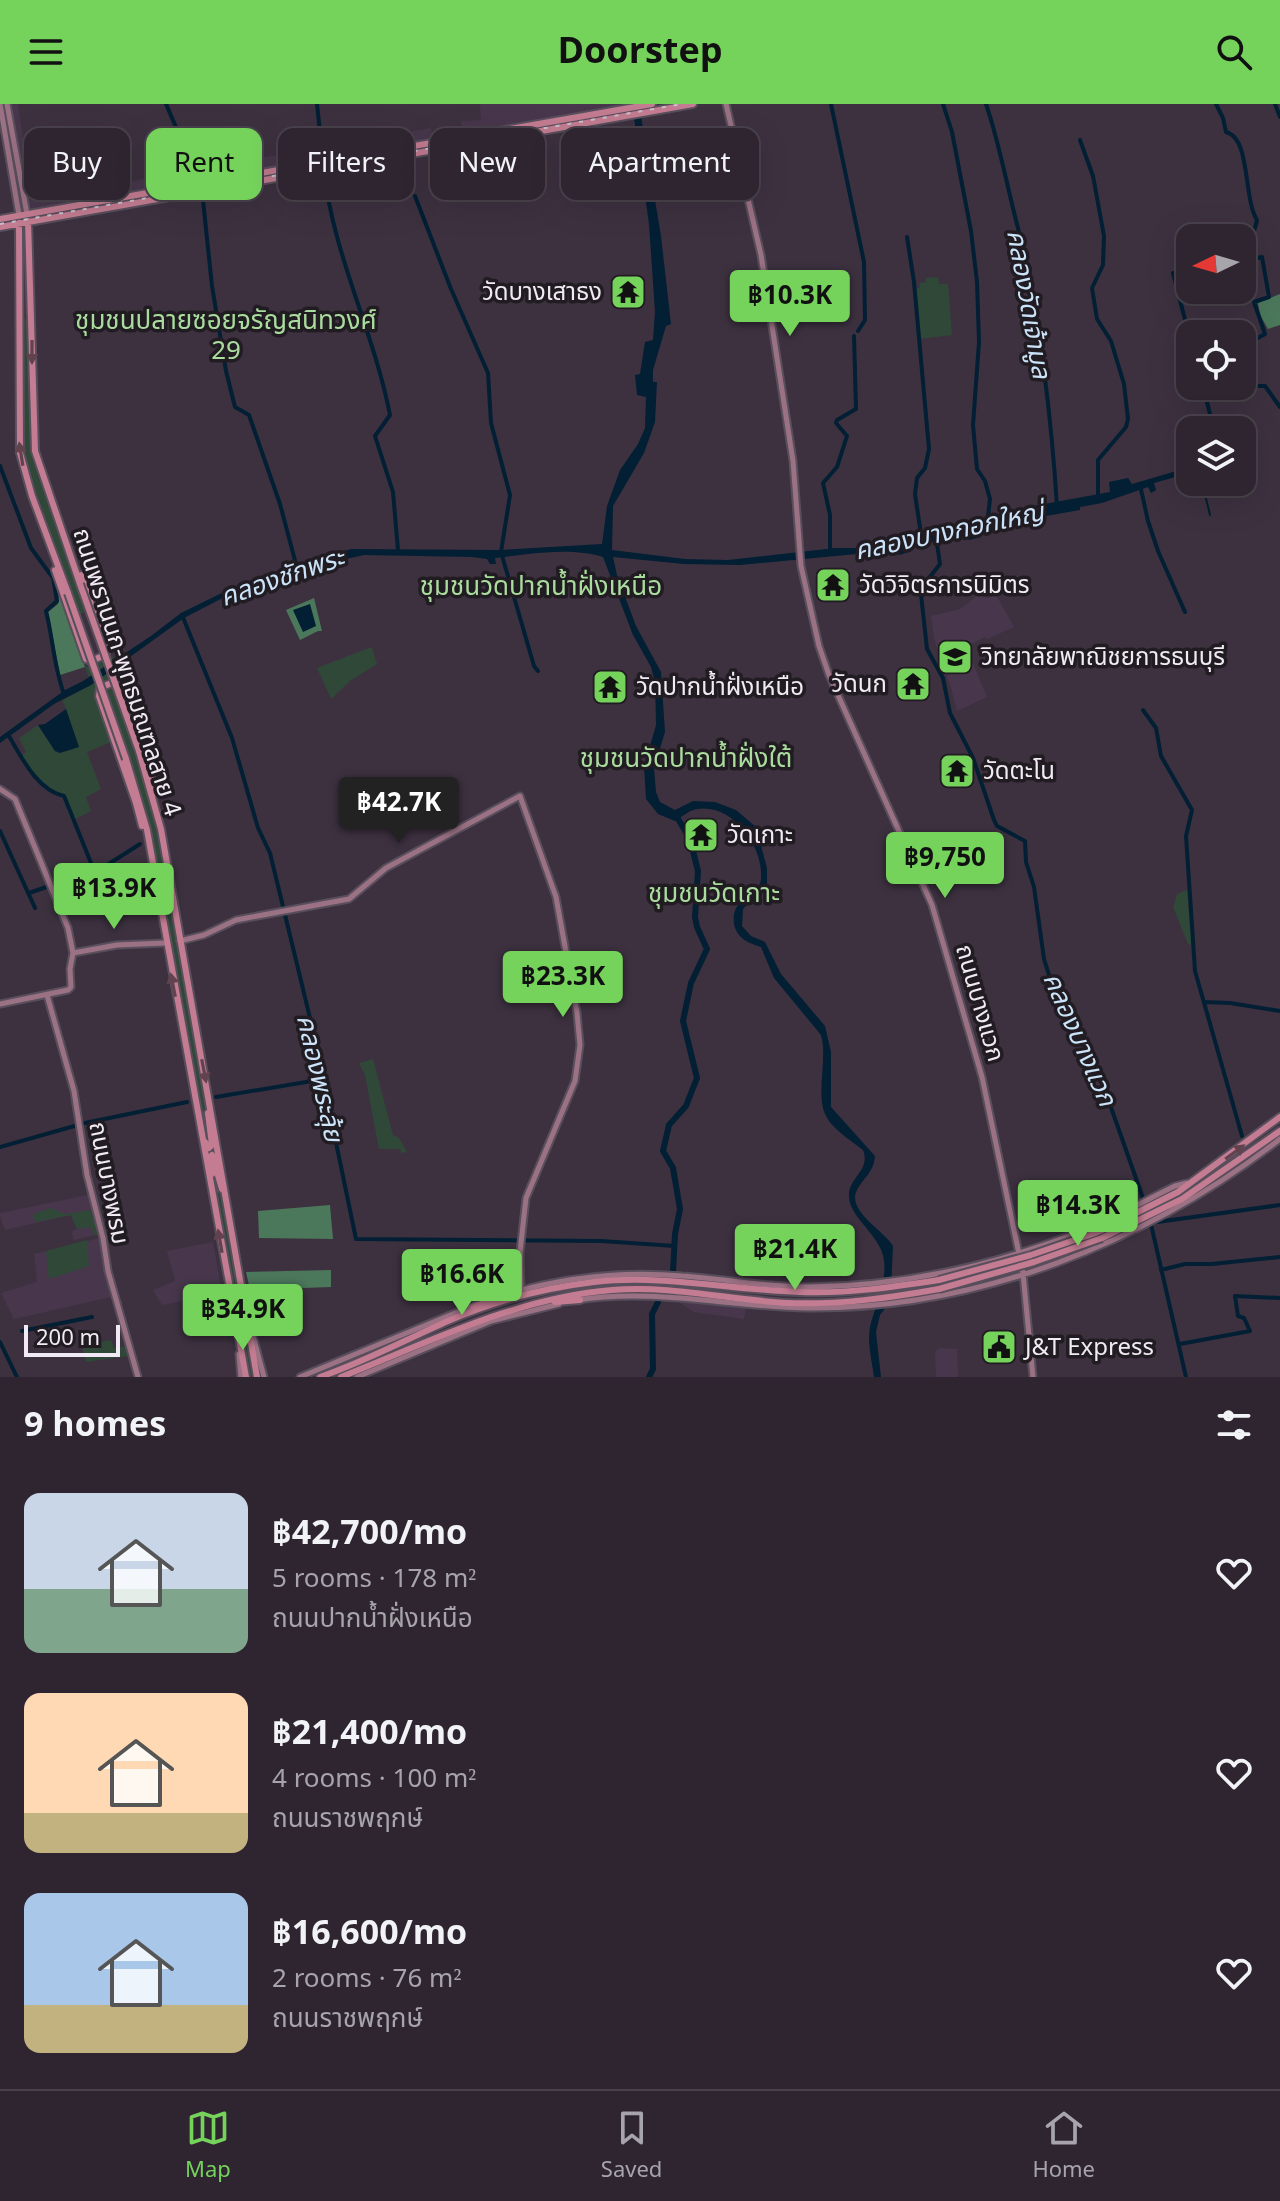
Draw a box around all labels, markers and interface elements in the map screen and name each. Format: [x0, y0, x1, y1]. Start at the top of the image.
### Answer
text: Doorstep [557, 25, 723, 79]
icon: menu [24, 30, 68, 74]
icon: search [1212, 30, 1256, 74]
chip: Buy [24, 128, 130, 200]
chip: Rent [146, 128, 262, 200]
chip: Filters [278, 128, 414, 200]
chip: New [430, 128, 545, 200]
chip: Apartment [561, 128, 759, 200]
north arrow [1176, 224, 1256, 304]
map controls [1176, 224, 1256, 496]
water label: คลองวัดเจ้ามูล [995, 227, 1061, 383]
pin: ฿10.3K [725, 270, 855, 338]
temple icon: วัดบางเสาธง [609, 273, 647, 311]
place label: วัดบางเสาธง [482, 275, 602, 311]
text: ฿10.3K [748, 276, 832, 316]
district label: ชุมชนปลายซอยจรัญสนิทวงศ์ 29 [75, 301, 377, 371]
button: locate [1176, 320, 1256, 400]
one-way arrow [26, 340, 38, 365]
button: layers [1176, 416, 1256, 496]
one-way arrow [14, 441, 27, 466]
water label: คลองบางกอกใหญ่ [851, 492, 1051, 572]
street label: ถนนพรานนก-พุทธมณฑลสาย 4 [62, 524, 190, 821]
water label: คลองชักพระ [215, 537, 352, 618]
temple icon: วัดวิจิตรการนิมิตร [814, 566, 852, 604]
district label: ชุมชนวัดปากน้ำฝั่งเหนือ [420, 567, 662, 607]
place label: วัดวิจิตรการนิมิตร [859, 568, 1029, 604]
school or university icon: วิทยาลัยพาณิชยการธนบุรี [936, 638, 974, 676]
place label: วิทยาลัยพาณิชยการธนบุรี [980, 640, 1225, 676]
temple icon: วัดนก [894, 665, 932, 703]
place label: วัดนก [831, 667, 887, 703]
temple icon: วัดปากน้ำฝั่งเหนือ [591, 668, 629, 706]
place label: วัดปากน้ำฝั่งเหนือ [636, 670, 804, 706]
district label: ชุมชนวัดปากน้ำฝั่งใต้ [580, 739, 792, 779]
temple icon: วัดตะโน [938, 752, 976, 790]
place label: วัดตะโน [983, 754, 1055, 790]
pin: ฿42.7K [334, 777, 464, 845]
text: ฿42.7K [357, 783, 441, 823]
temple icon: วัดเกาะ [682, 816, 720, 854]
place label: วัดเกาะ [727, 818, 793, 854]
pin: ฿9,750 [880, 832, 1010, 900]
text: ฿9,750 [904, 838, 986, 878]
pin: ฿13.9K [49, 863, 179, 931]
text: ฿13.9K [72, 869, 156, 909]
district label: ชุมชนวัดเกาะ [648, 874, 780, 914]
street label: ถนนบางแวก [945, 940, 1013, 1066]
pin: ฿23.3K [498, 951, 628, 1019]
text: ฿23.3K [521, 957, 605, 997]
water label: คลองบางแวก [1032, 966, 1127, 1114]
one-way arrow [166, 972, 178, 997]
water label: คลองพระลุ้ย [285, 1011, 353, 1147]
one-way arrow [198, 1059, 211, 1084]
street label: ถนนบางพรม [79, 1119, 138, 1248]
one-way arrow [1224, 1144, 1245, 1160]
pin: ฿14.3K [1013, 1180, 1143, 1248]
text: ฿14.3K [1036, 1186, 1120, 1226]
pin: ฿21.4K [730, 1224, 860, 1292]
one-way arrow [213, 1228, 225, 1253]
text: ฿21.4K [753, 1230, 837, 1270]
pin: ฿16.6K [397, 1249, 527, 1317]
text: ฿16.6K [420, 1255, 504, 1295]
pin: ฿34.9K [178, 1284, 308, 1352]
text: ฿34.9K [201, 1290, 285, 1330]
scale bar [24, 1321, 120, 1357]
text: 200 m [36, 1322, 100, 1355]
public building icon: J&T Express [980, 1328, 1018, 1366]
place label: J&T Express [1023, 1330, 1154, 1366]
text: 9 homes [24, 1400, 166, 1451]
icon: filters [1212, 1403, 1256, 1447]
text: ฿42,700/mo [272, 1508, 467, 1559]
icon: home [88, 1525, 184, 1621]
icon: heart [1212, 1551, 1256, 1595]
text: 5 rooms · 178 m² [272, 1559, 476, 1599]
text: ถนนปากน้ำฝั่งเหนือ [272, 1599, 473, 1639]
text: ฿21,400/mo [272, 1708, 467, 1759]
icon: home [88, 1725, 184, 1821]
icon: heart [1212, 1751, 1256, 1795]
text: 4 rooms · 100 m² [272, 1759, 476, 1799]
text: ถนนราชพฤกษ์ [272, 1799, 423, 1839]
text: ฿16,600/mo [272, 1908, 467, 1959]
icon: home [88, 1925, 184, 2021]
icon: heart [1212, 1951, 1256, 1995]
text: 2 rooms · 76 m² [272, 1959, 461, 1999]
text: ถนนราชพฤกษ์ [272, 1999, 423, 2039]
tab: Map [185, 2106, 231, 2187]
tab: Saved [601, 2106, 662, 2187]
tab: Home [1032, 2106, 1095, 2187]

